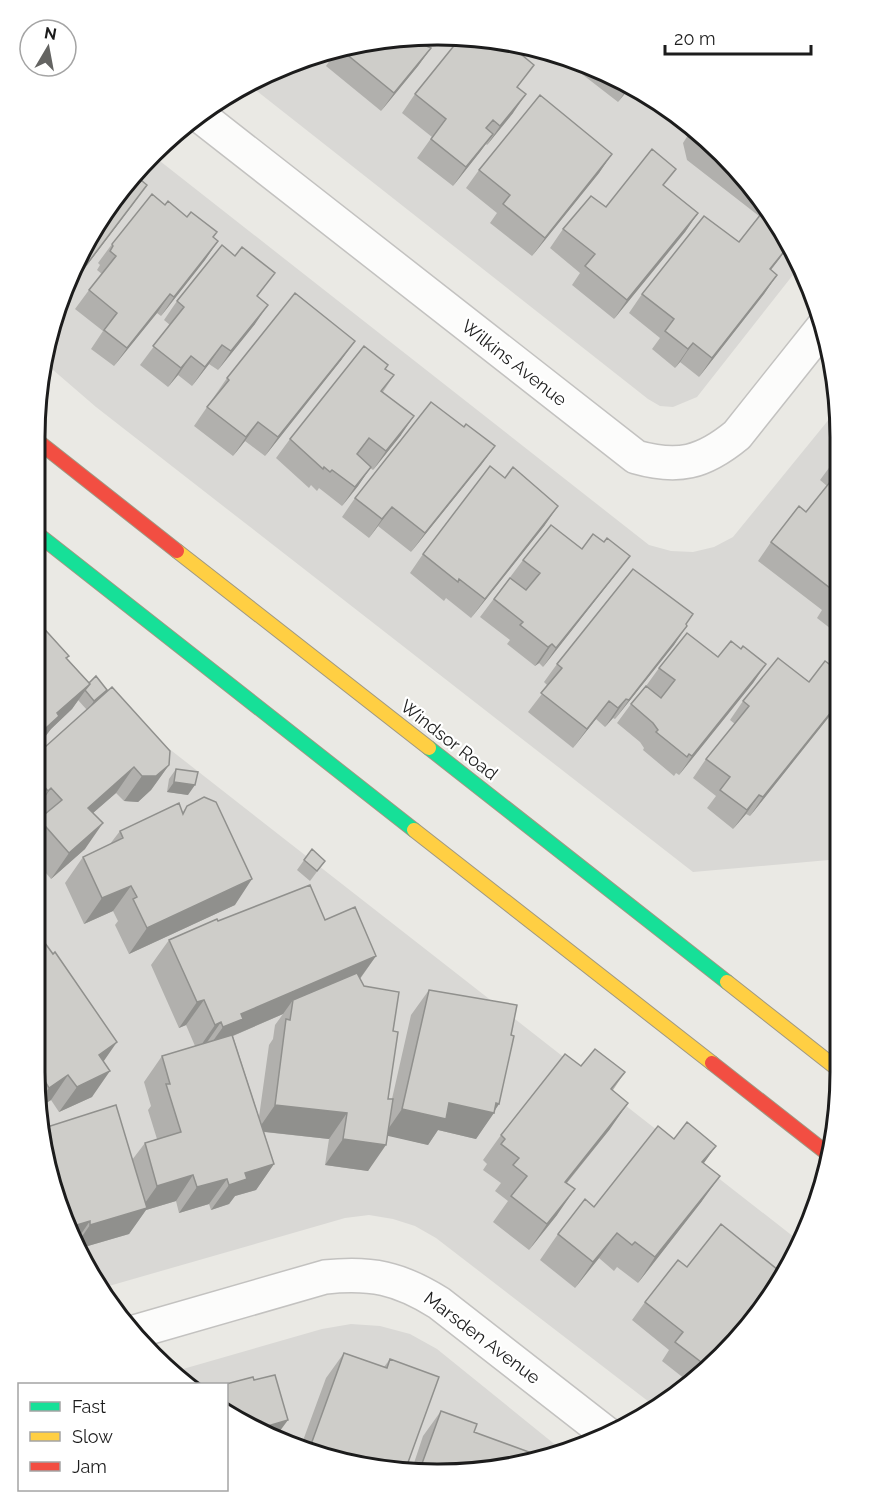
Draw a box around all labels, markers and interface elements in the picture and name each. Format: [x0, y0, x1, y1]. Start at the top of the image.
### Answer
north arrow [18, 18, 78, 78]
scale bar [665, 18, 810, 56]
text: N [43, 23, 58, 44]
text: 20 m [674, 28, 716, 49]
street label: Wilkins Avenue [458, 315, 571, 410]
street label: Windsor Road [397, 695, 502, 784]
street label: Marsden Avenue [420, 1287, 545, 1388]
legend [18, 1383, 228, 1491]
text: Fast [72, 1396, 106, 1417]
text: Slow [72, 1426, 113, 1447]
text: Jam [72, 1456, 107, 1477]

